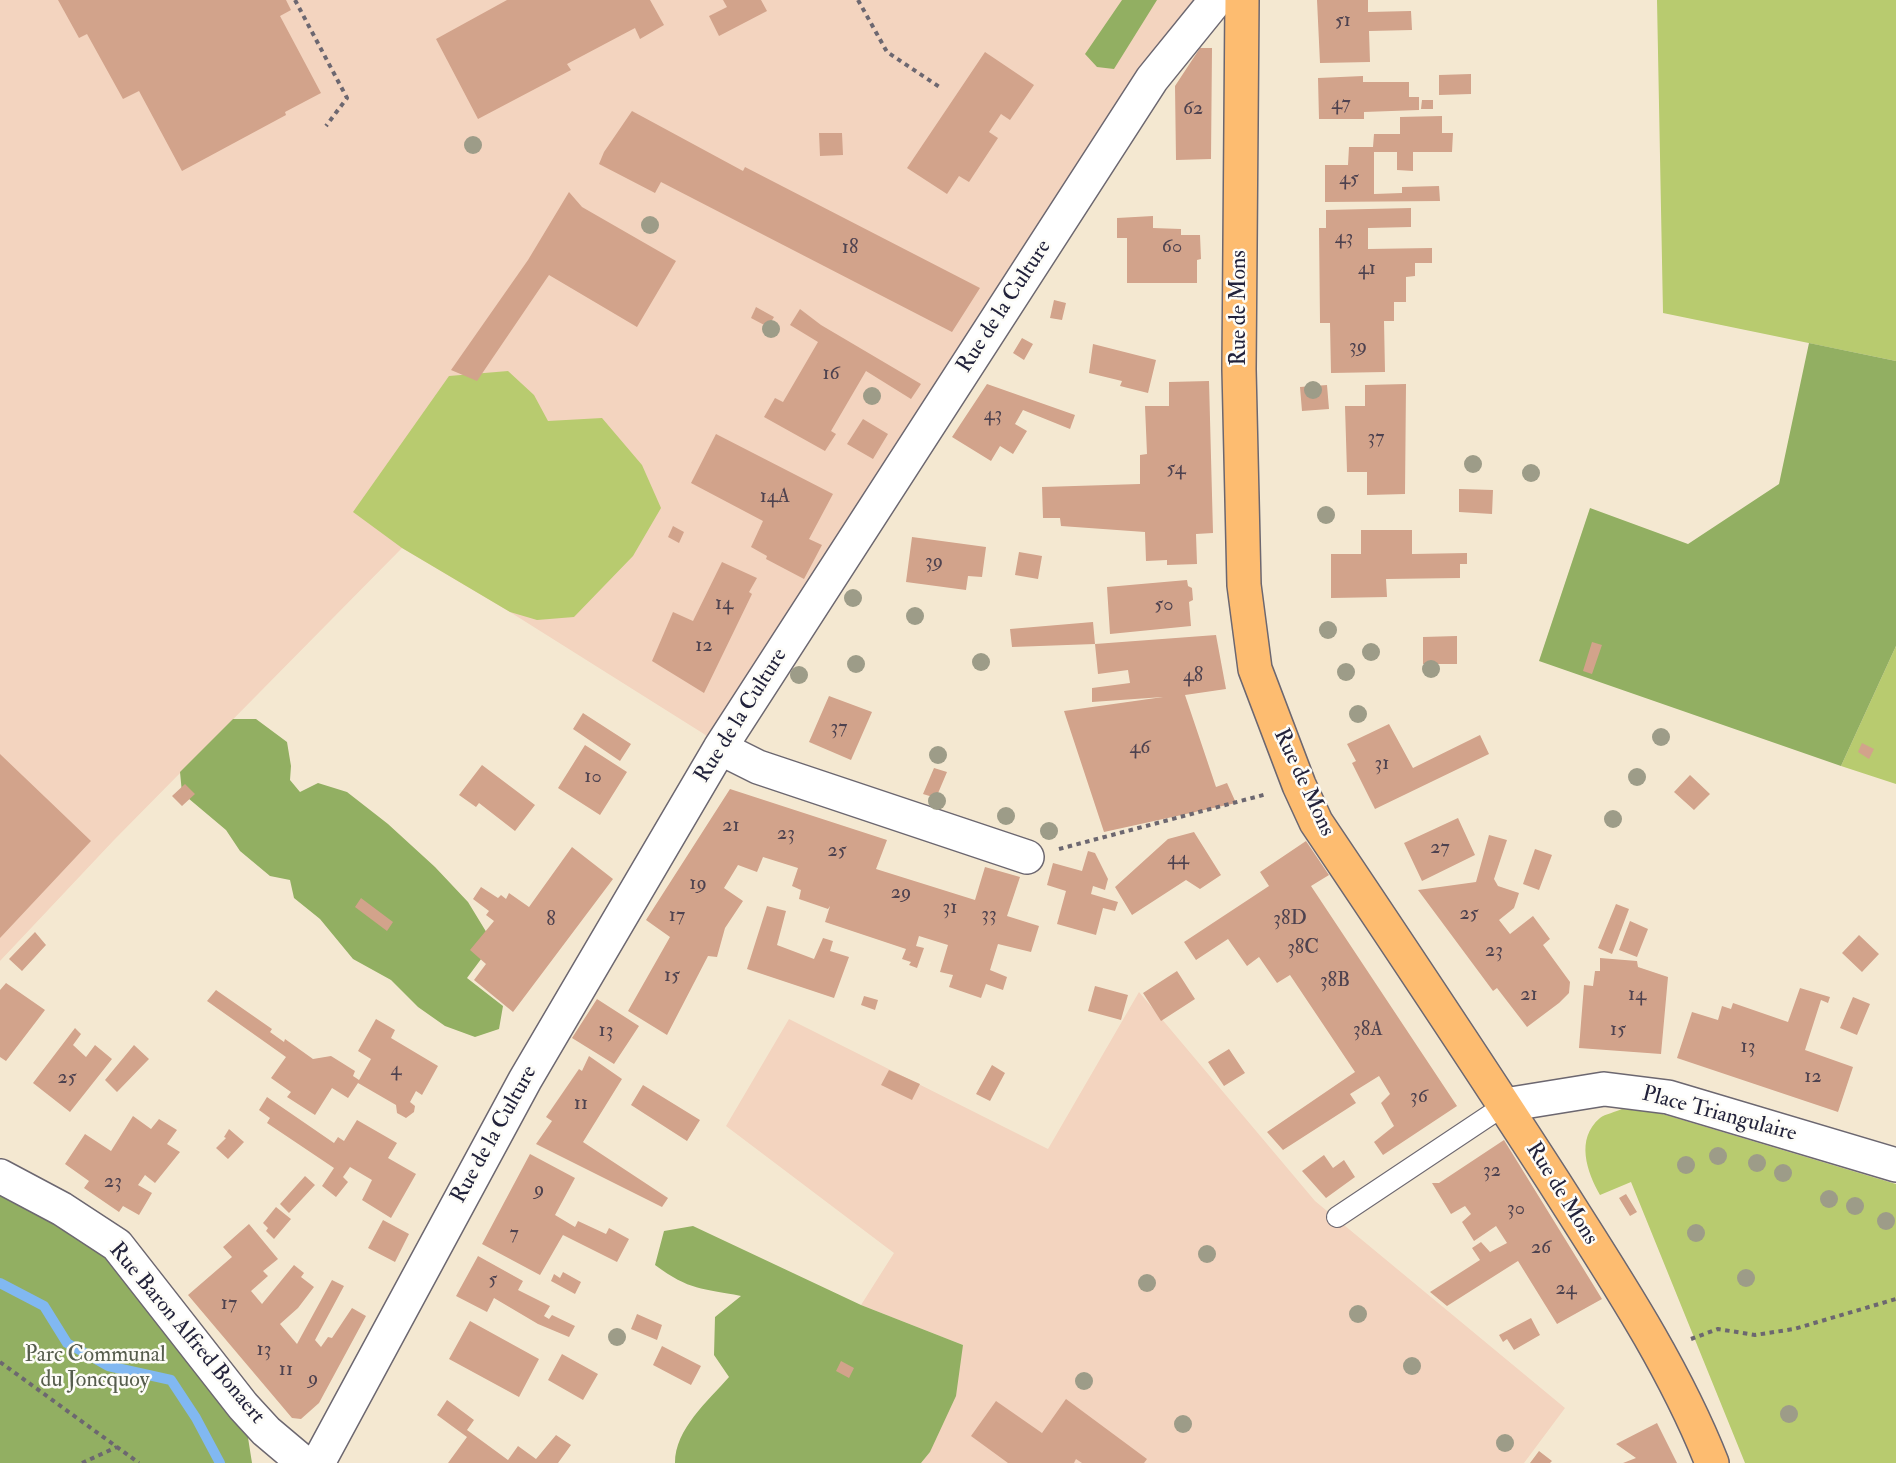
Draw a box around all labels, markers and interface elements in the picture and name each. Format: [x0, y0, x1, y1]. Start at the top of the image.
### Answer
house number: 51 [1335, 10, 1351, 34]
house number: 47 [1331, 93, 1351, 117]
house number: 62 [1183, 98, 1203, 122]
house number: 45 [1339, 168, 1359, 192]
house number: 43 [1335, 227, 1353, 251]
street label: Rue de la Culture [952, 236, 1058, 378]
house number: 60 [1162, 236, 1182, 260]
house number: 18 [842, 237, 858, 261]
street label: Rue de Mons [1227, 250, 1253, 366]
house number: 41 [1358, 258, 1376, 282]
house number: 39 [1349, 336, 1367, 360]
house number: 16 [822, 363, 840, 387]
house number: 43 [984, 404, 1002, 428]
house number: 37 [1368, 427, 1384, 451]
house number: 54 [1166, 458, 1186, 482]
house number: 14A [760, 486, 790, 510]
house number: 39 [925, 551, 943, 575]
house number: 14 [715, 593, 733, 617]
house number: 50 [1155, 594, 1173, 618]
house number: 12 [695, 635, 713, 659]
street label: Rue de la Culture [690, 644, 794, 788]
house number: 48 [1183, 665, 1203, 689]
house number: 37 [831, 717, 847, 741]
street label: Rue de Mons [1267, 725, 1339, 841]
house number: 46 [1130, 737, 1150, 761]
house number: 31 [1375, 753, 1389, 777]
house number: 10 [584, 766, 602, 790]
house number: 21 [722, 815, 740, 839]
house number: 23 [777, 823, 795, 847]
house number: 27 [1430, 837, 1450, 861]
house number: 25 [828, 840, 846, 864]
house number: 44 [1167, 848, 1189, 872]
house number: 19 [689, 873, 707, 897]
house number: 29 [891, 882, 911, 906]
house number: 31 [943, 897, 957, 921]
house number: 25 [1460, 903, 1478, 927]
house number: 33 [981, 904, 997, 928]
house number: 17 [669, 905, 685, 929]
house number: 38D [1273, 908, 1307, 932]
house number: 8 [546, 909, 556, 933]
house number: 38C [1287, 937, 1319, 961]
house number: 23 [1485, 940, 1503, 964]
house number: 15 [664, 965, 680, 989]
house number: 38B [1320, 970, 1350, 994]
house number: 21 [1520, 984, 1538, 1008]
house number: 14 [1628, 984, 1646, 1008]
house number: 38A [1353, 1019, 1383, 1043]
house number: 15 [1610, 1019, 1626, 1043]
house number: 13 [599, 1020, 613, 1044]
house number: 13 [1741, 1036, 1755, 1060]
house number: 4 [391, 1059, 401, 1083]
street label: Rue de la Culture [446, 1062, 544, 1208]
house number: 12 [1804, 1066, 1822, 1090]
house number: 25 [58, 1067, 76, 1091]
street label: Place Triangulaire [1639, 1082, 1799, 1148]
house number: 36 [1410, 1086, 1428, 1110]
house number: 11 [574, 1093, 588, 1117]
street label: Rue de Mons [1519, 1138, 1603, 1250]
house number: 32 [1483, 1160, 1501, 1184]
house number: 23 [104, 1171, 122, 1195]
house number: 9 [534, 1179, 544, 1203]
house number: 30 [1507, 1198, 1525, 1222]
house number: 7 [509, 1223, 519, 1247]
house number: 26 [1531, 1237, 1551, 1261]
street label: Rue Baron Alfred Bonaert [103, 1238, 269, 1430]
house number: 5 [489, 1269, 497, 1293]
house number: 24 [1556, 1278, 1576, 1302]
house number: 17 [221, 1293, 237, 1317]
house number: 13 [257, 1339, 271, 1363]
park label: Parc Communal du Joncquoy [24, 1343, 166, 1394]
house number: 11 [279, 1359, 293, 1383]
house number: 9 [308, 1368, 318, 1392]

